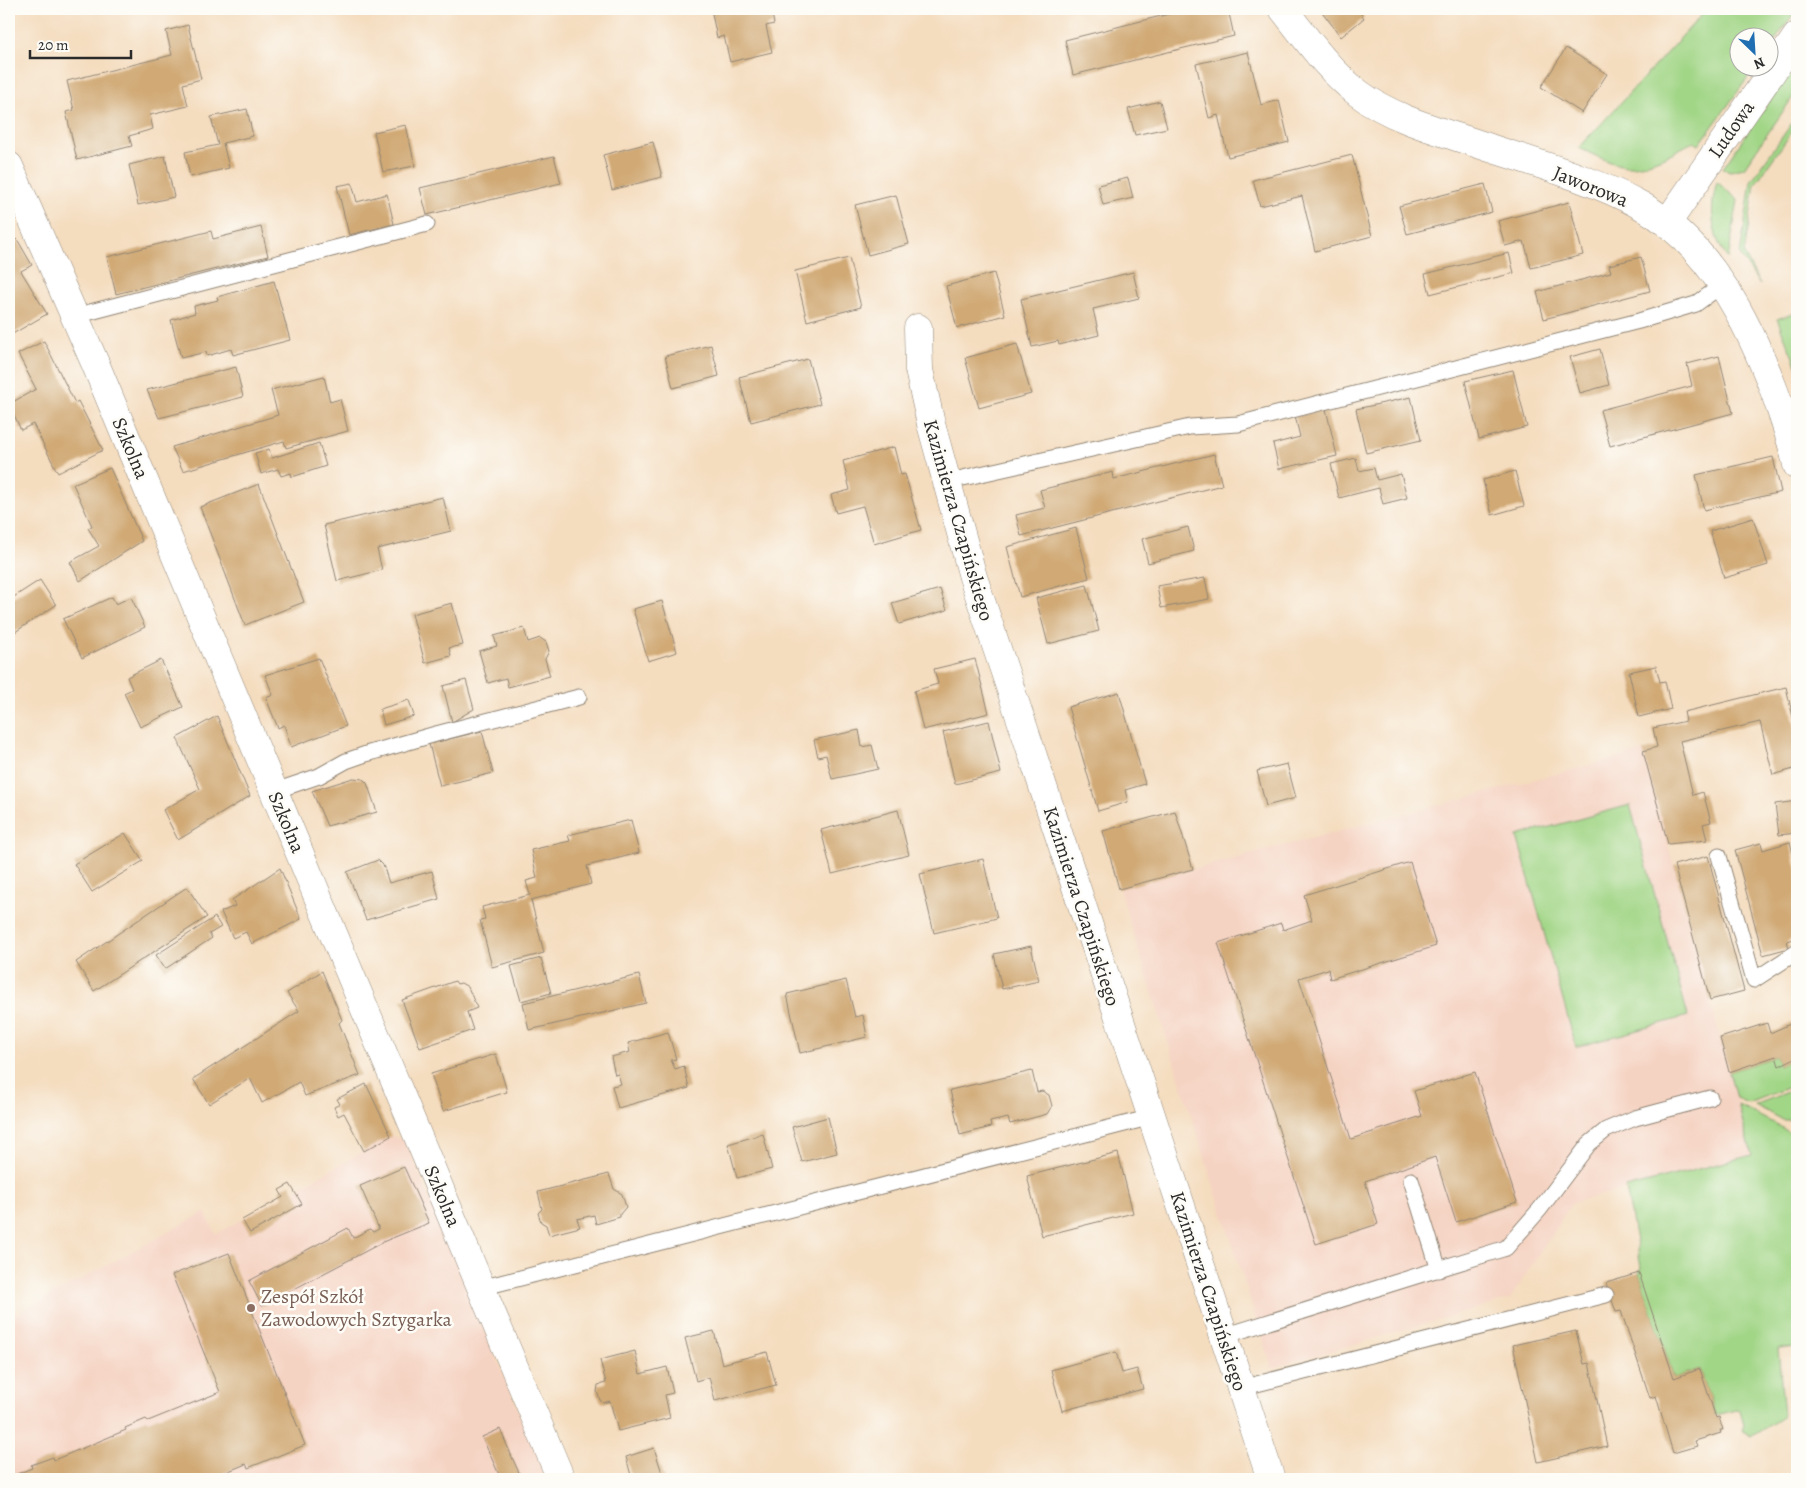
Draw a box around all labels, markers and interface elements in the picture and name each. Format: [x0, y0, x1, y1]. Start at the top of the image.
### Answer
scale bar [30, 28, 131, 60]
north arrow [1728, 28, 1778, 78]
text: 20 m [38, 35, 69, 55]
text: N [1751, 53, 1768, 74]
street label: Ludowa [1702, 95, 1761, 163]
street label: Jaworowa [1549, 159, 1633, 214]
street label: Szkolna [106, 413, 156, 484]
street label: Kazimierza Czapińskiego [917, 416, 1000, 624]
street label: Szkolna [262, 787, 312, 858]
street label: Kazimierza Czapińskiego [1036, 803, 1127, 1009]
street label: Szkolna [418, 1161, 468, 1232]
street label: Kazimierza Czapińskiego [1163, 1188, 1254, 1394]
place label: Zespół Szkół Zawodowych Sztygarka [261, 1283, 452, 1333]
marker: Zespół Szkół Zawodowych Sztygarka [245, 1302, 257, 1314]

